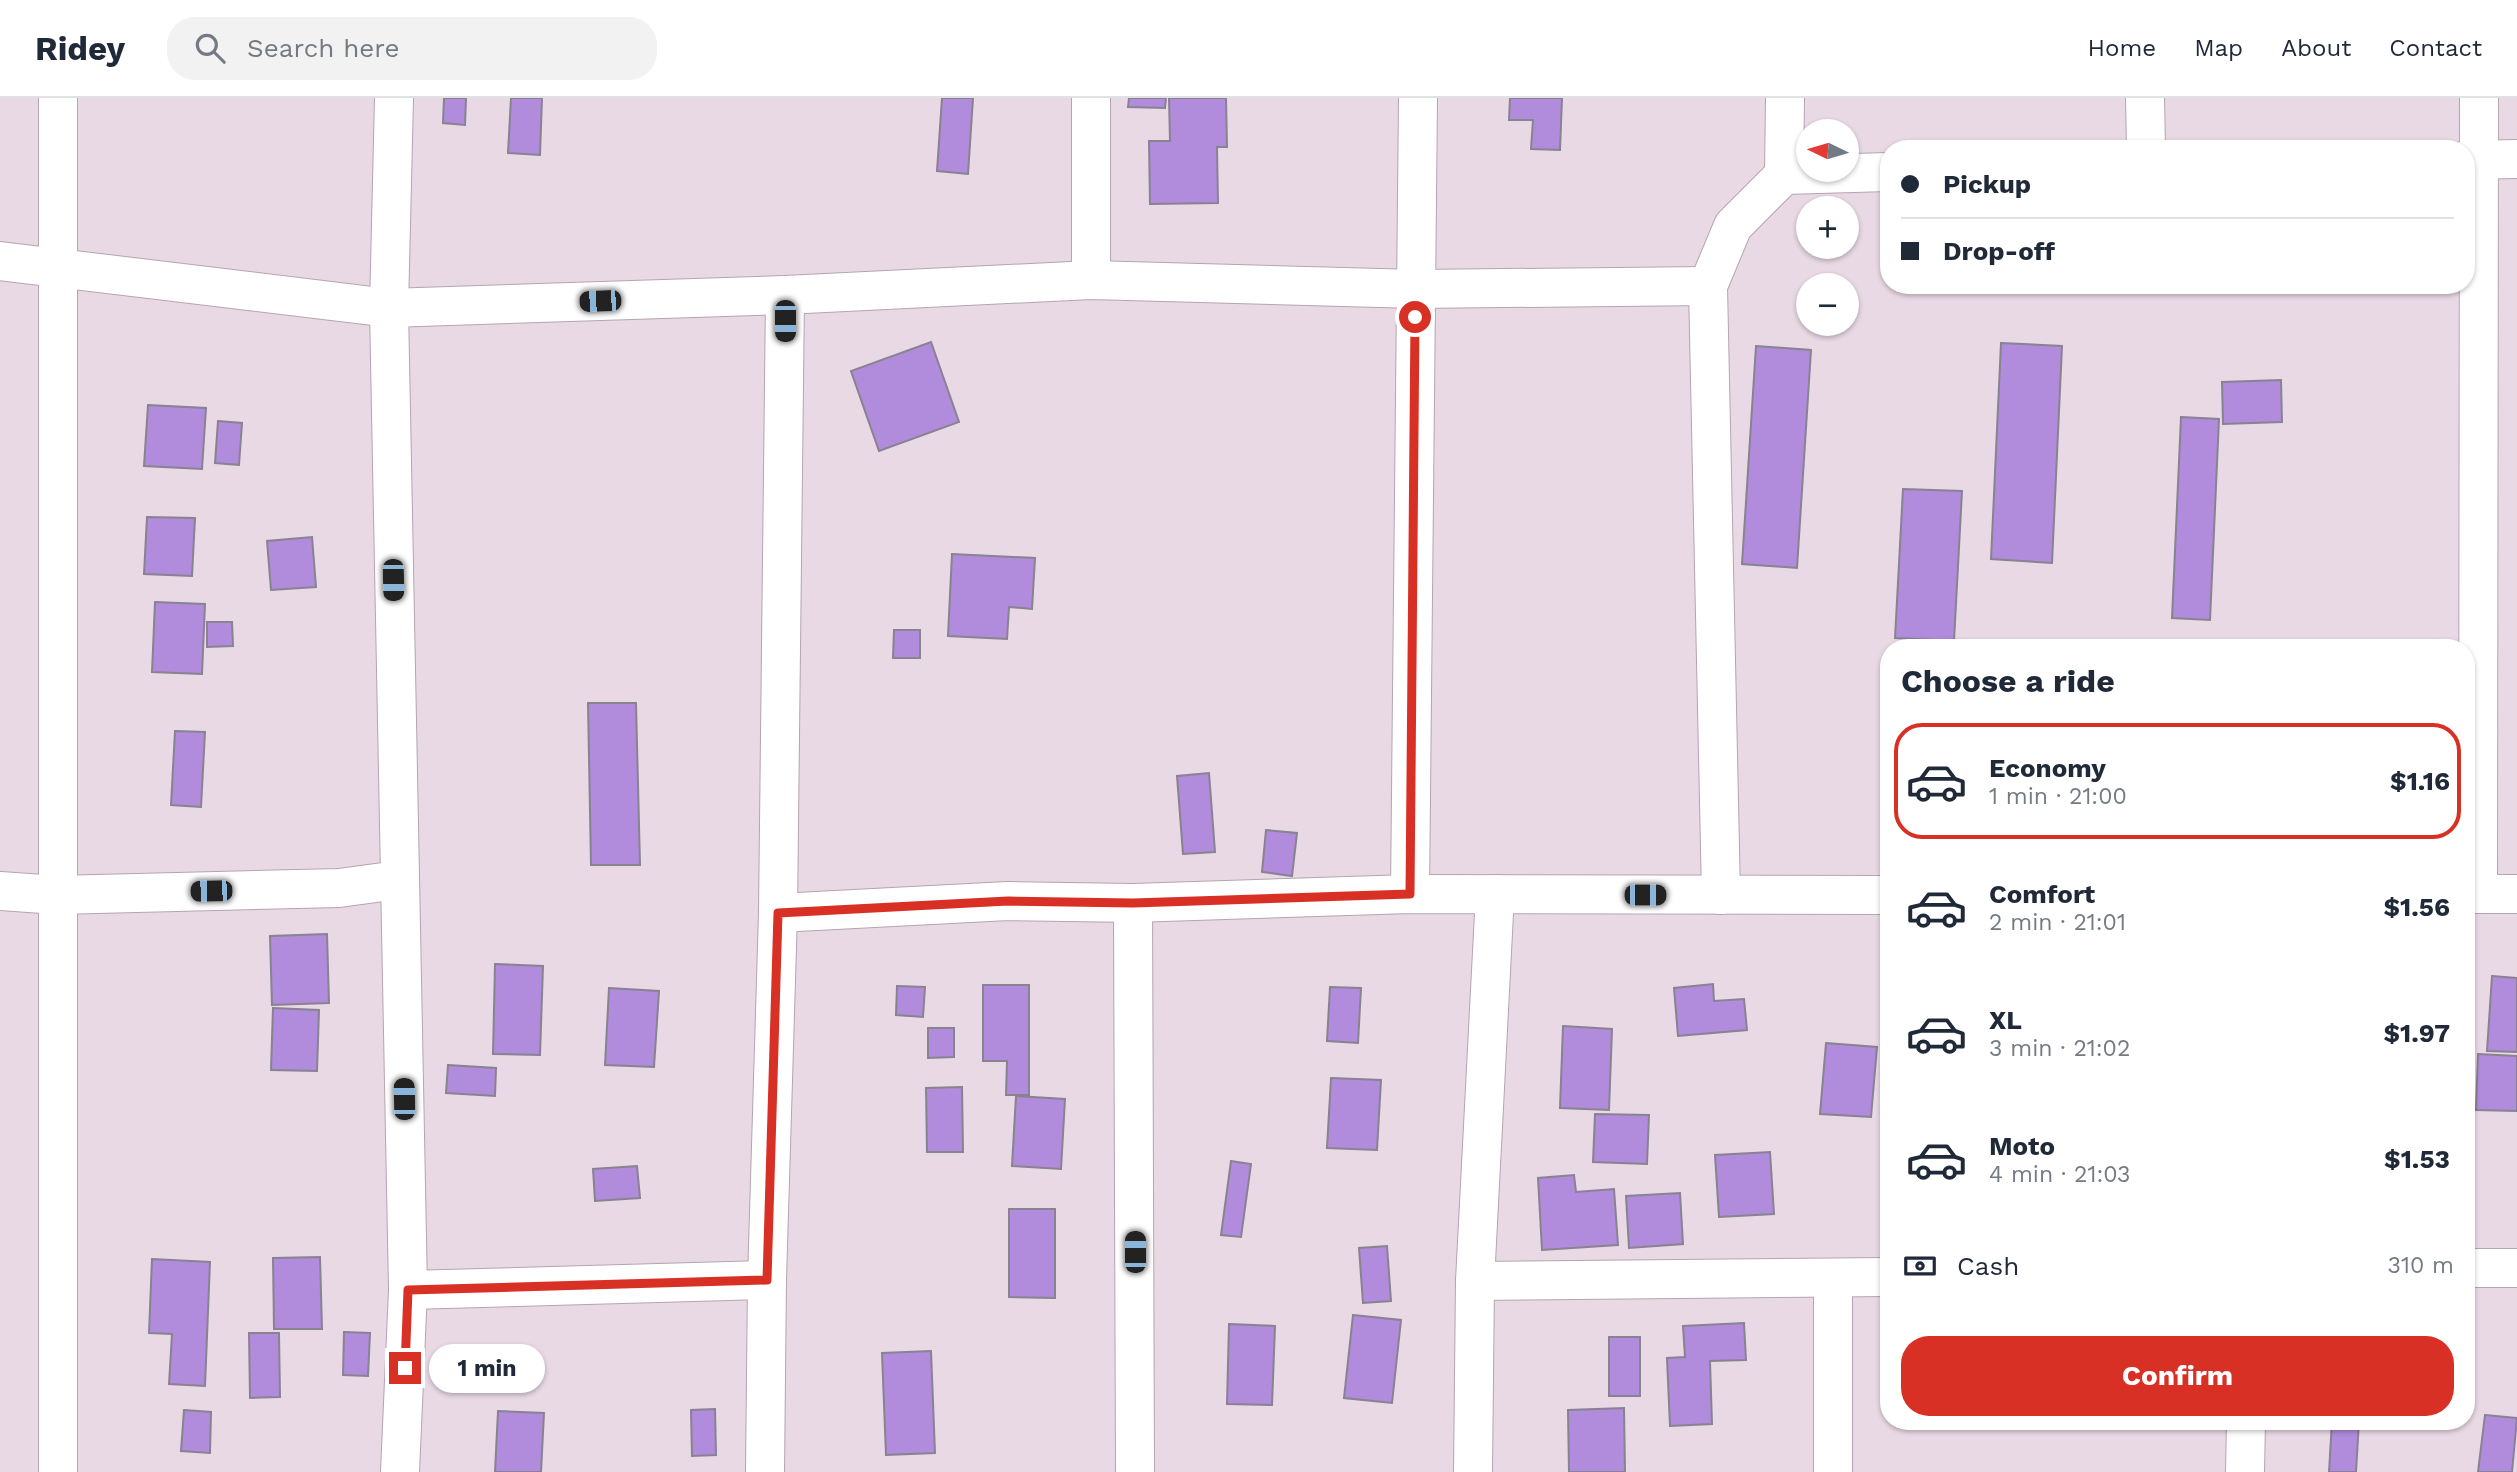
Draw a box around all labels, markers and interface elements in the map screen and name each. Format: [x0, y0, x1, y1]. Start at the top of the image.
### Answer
search box [167, 17, 657, 80]
text: Ridey [35, 29, 125, 68]
icon: search [191, 29, 229, 67]
text: Search here [247, 33, 399, 63]
text: Home [2088, 34, 2156, 62]
text: Map [2194, 34, 2243, 62]
text: About [2281, 34, 2351, 62]
text: Contact [2389, 34, 2482, 62]
north arrow [1796, 119, 1858, 182]
map controls [1796, 119, 1859, 336]
text: Pickup [1943, 169, 2031, 199]
button: + [1796, 196, 1859, 259]
text: Drop-off [1943, 236, 2055, 266]
button: − [1796, 273, 1859, 336]
car [579, 290, 622, 312]
car [775, 300, 796, 342]
route start [1399, 301, 1431, 333]
car [383, 559, 404, 601]
text: Choose a ride [1901, 662, 2115, 700]
icon: car [1905, 750, 1968, 813]
text: Economy [1989, 753, 2106, 783]
text: $1.16 [2390, 766, 2450, 796]
text: 1 min · 21:00 [1989, 783, 2127, 810]
icon: car [1905, 876, 1968, 939]
text: Comfort [1989, 879, 2095, 909]
car [190, 880, 233, 902]
car [1625, 885, 1667, 906]
text: $1.56 [2383, 892, 2450, 922]
text: 2 min · 21:01 [1989, 909, 2126, 936]
icon: car [1905, 1002, 1968, 1065]
text: XL [1989, 1005, 2022, 1035]
text: $1.97 [2383, 1018, 2450, 1048]
text: 3 min · 21:02 [1989, 1035, 2130, 1062]
car [394, 1078, 415, 1120]
icon: car [1905, 1128, 1968, 1191]
text: Moto [1989, 1131, 2055, 1161]
text: $1.53 [2384, 1144, 2450, 1174]
text: 4 min · 21:03 [1989, 1161, 2131, 1188]
car [1125, 1231, 1146, 1273]
icon: cash [1901, 1247, 1939, 1285]
text: Cash [1957, 1251, 2019, 1281]
text: 310 m [2388, 1252, 2454, 1279]
button: Confirm [1901, 1336, 2454, 1416]
callout: 1 min [430, 1344, 545, 1392]
route end [389, 1352, 421, 1384]
text: 1 min [457, 1355, 517, 1382]

